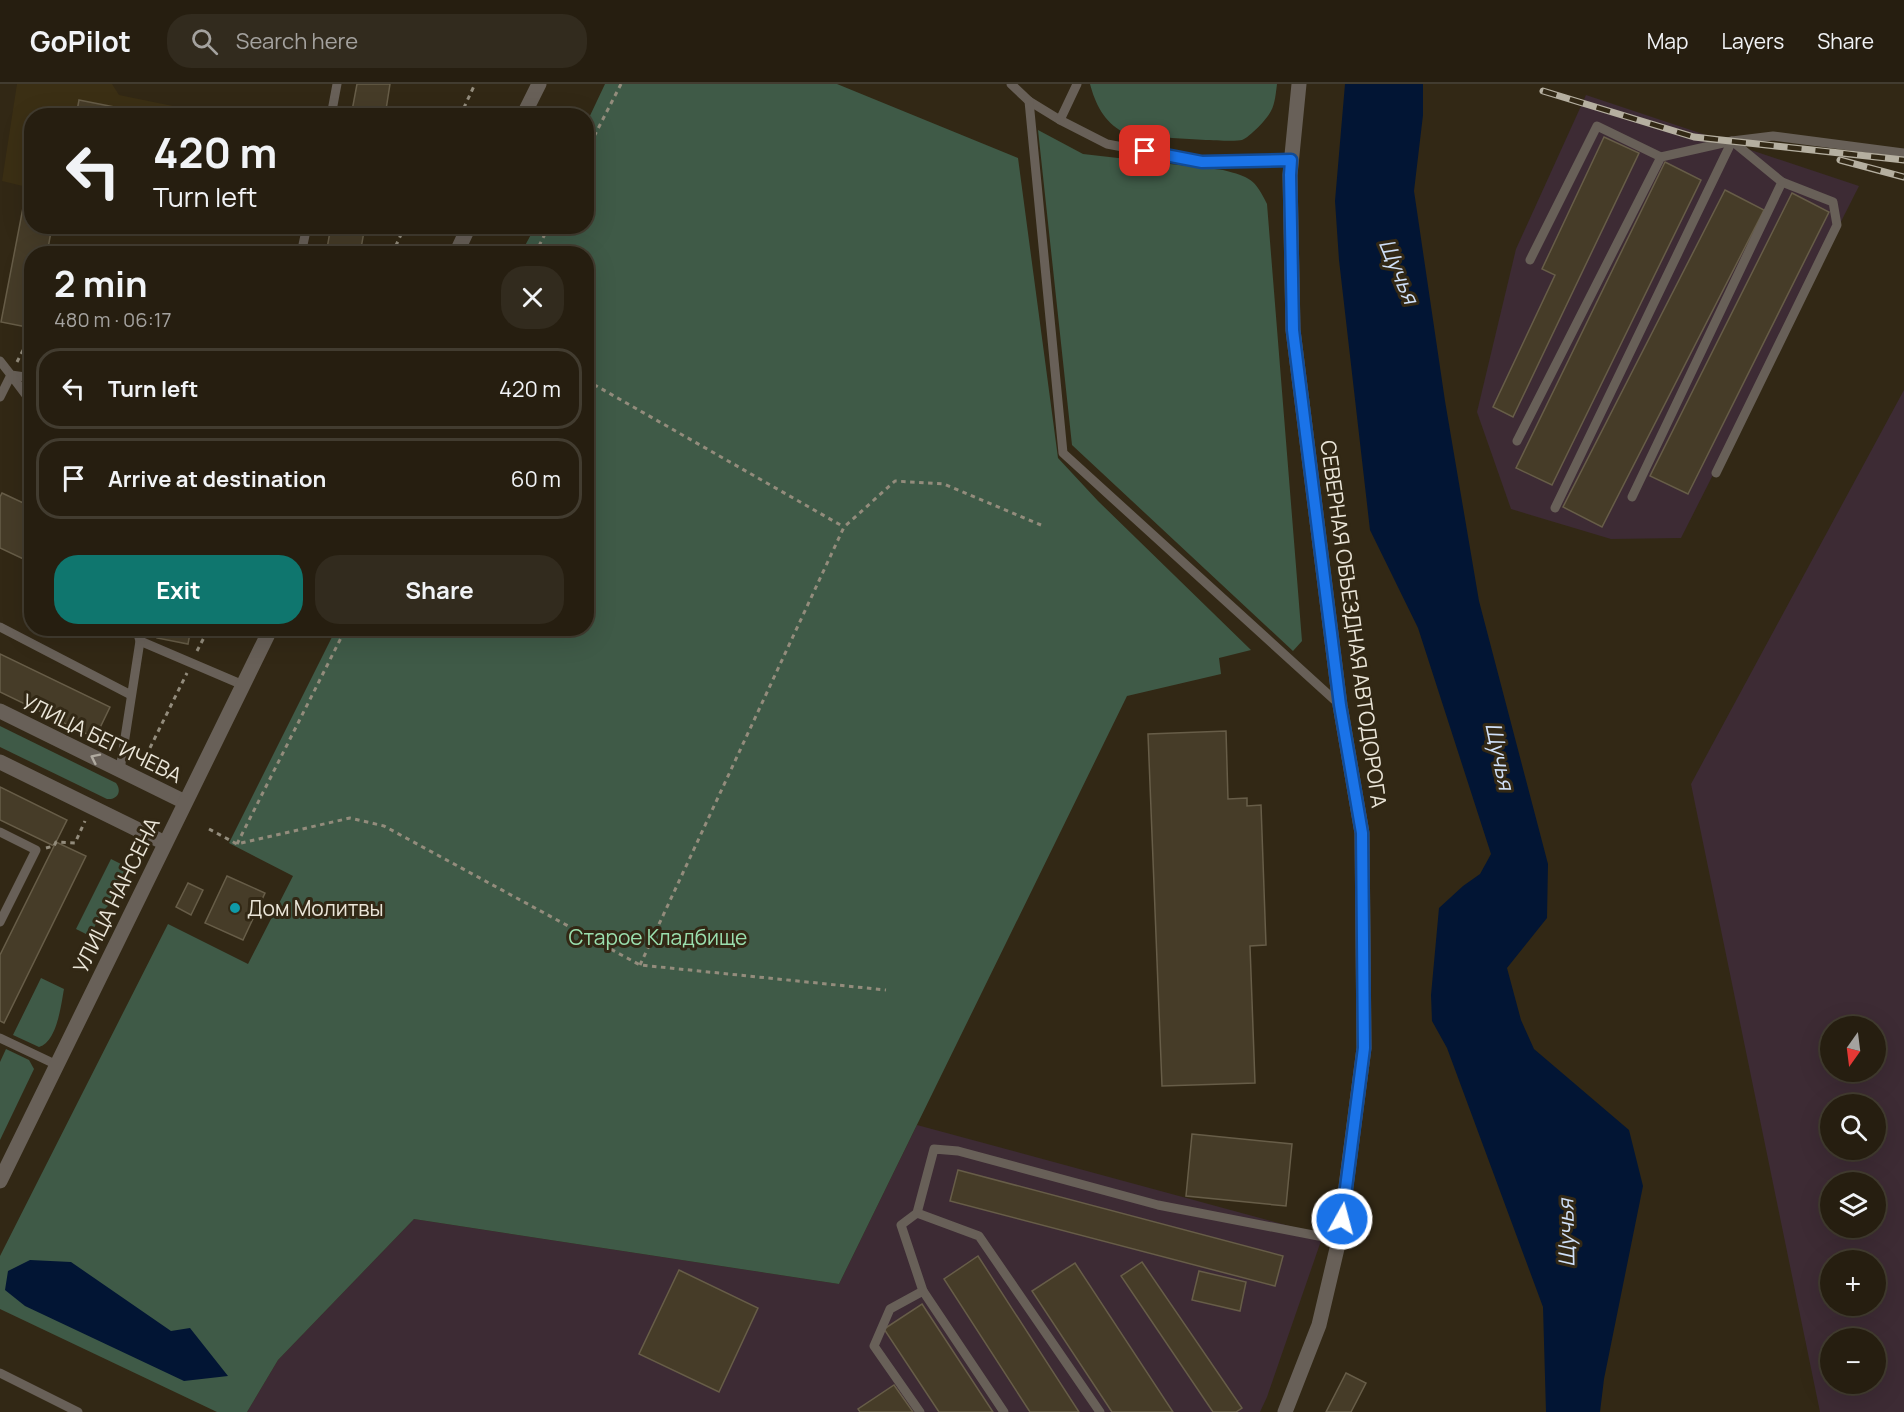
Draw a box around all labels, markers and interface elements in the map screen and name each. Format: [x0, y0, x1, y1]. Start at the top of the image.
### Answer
search box [167, 14, 587, 68]
text: GoPilot [30, 22, 131, 60]
icon: search [188, 25, 221, 58]
text: Search here [236, 26, 358, 56]
text: Map [1647, 27, 1688, 55]
text: Layers [1721, 27, 1784, 55]
text: Share [1817, 27, 1874, 55]
text: 420 m [153, 123, 277, 181]
pin [1119, 125, 1170, 176]
icon: left [54, 132, 132, 210]
icon: arrive [1128, 134, 1161, 167]
text: Turn left [153, 178, 257, 215]
water label: Щучья [1372, 234, 1427, 310]
text: 2 min [54, 259, 148, 308]
button: close [501, 266, 564, 329]
text: 480 m · 06:17 [54, 306, 172, 333]
icon: left [57, 372, 90, 405]
text: Turn left [108, 374, 198, 404]
text: 420 m [499, 374, 561, 404]
street label: СЕВЕРНАЯ ОБЪЕЗДНАЯ АВТОДОРОГА [1314, 439, 1394, 809]
icon: arrive [57, 462, 90, 495]
text: Arrive at destination [108, 464, 326, 494]
text: 60 m [511, 464, 561, 494]
button: Exit [54, 555, 303, 624]
button: Share [315, 555, 564, 624]
street label: УЛИЦА БЕГИЧЕВА [17, 687, 187, 789]
water label: Щучья [1478, 720, 1522, 794]
one-way arrow [90, 753, 101, 765]
street label: УЛИЦА НАНСЕНА [66, 812, 166, 978]
place label: Дом Молитвы [247, 894, 384, 922]
marker: Дом Молитвы [228, 901, 242, 915]
park label: Старое Кладбище [569, 923, 747, 951]
north arrow [1820, 1016, 1886, 1082]
map controls [1820, 1016, 1886, 1394]
button: search [1820, 1094, 1886, 1160]
button: layers [1820, 1172, 1886, 1238]
position arrow [1310, 1187, 1374, 1251]
water label: Щучья [1550, 1197, 1582, 1267]
button: + [1820, 1250, 1886, 1316]
button: − [1820, 1328, 1886, 1394]

